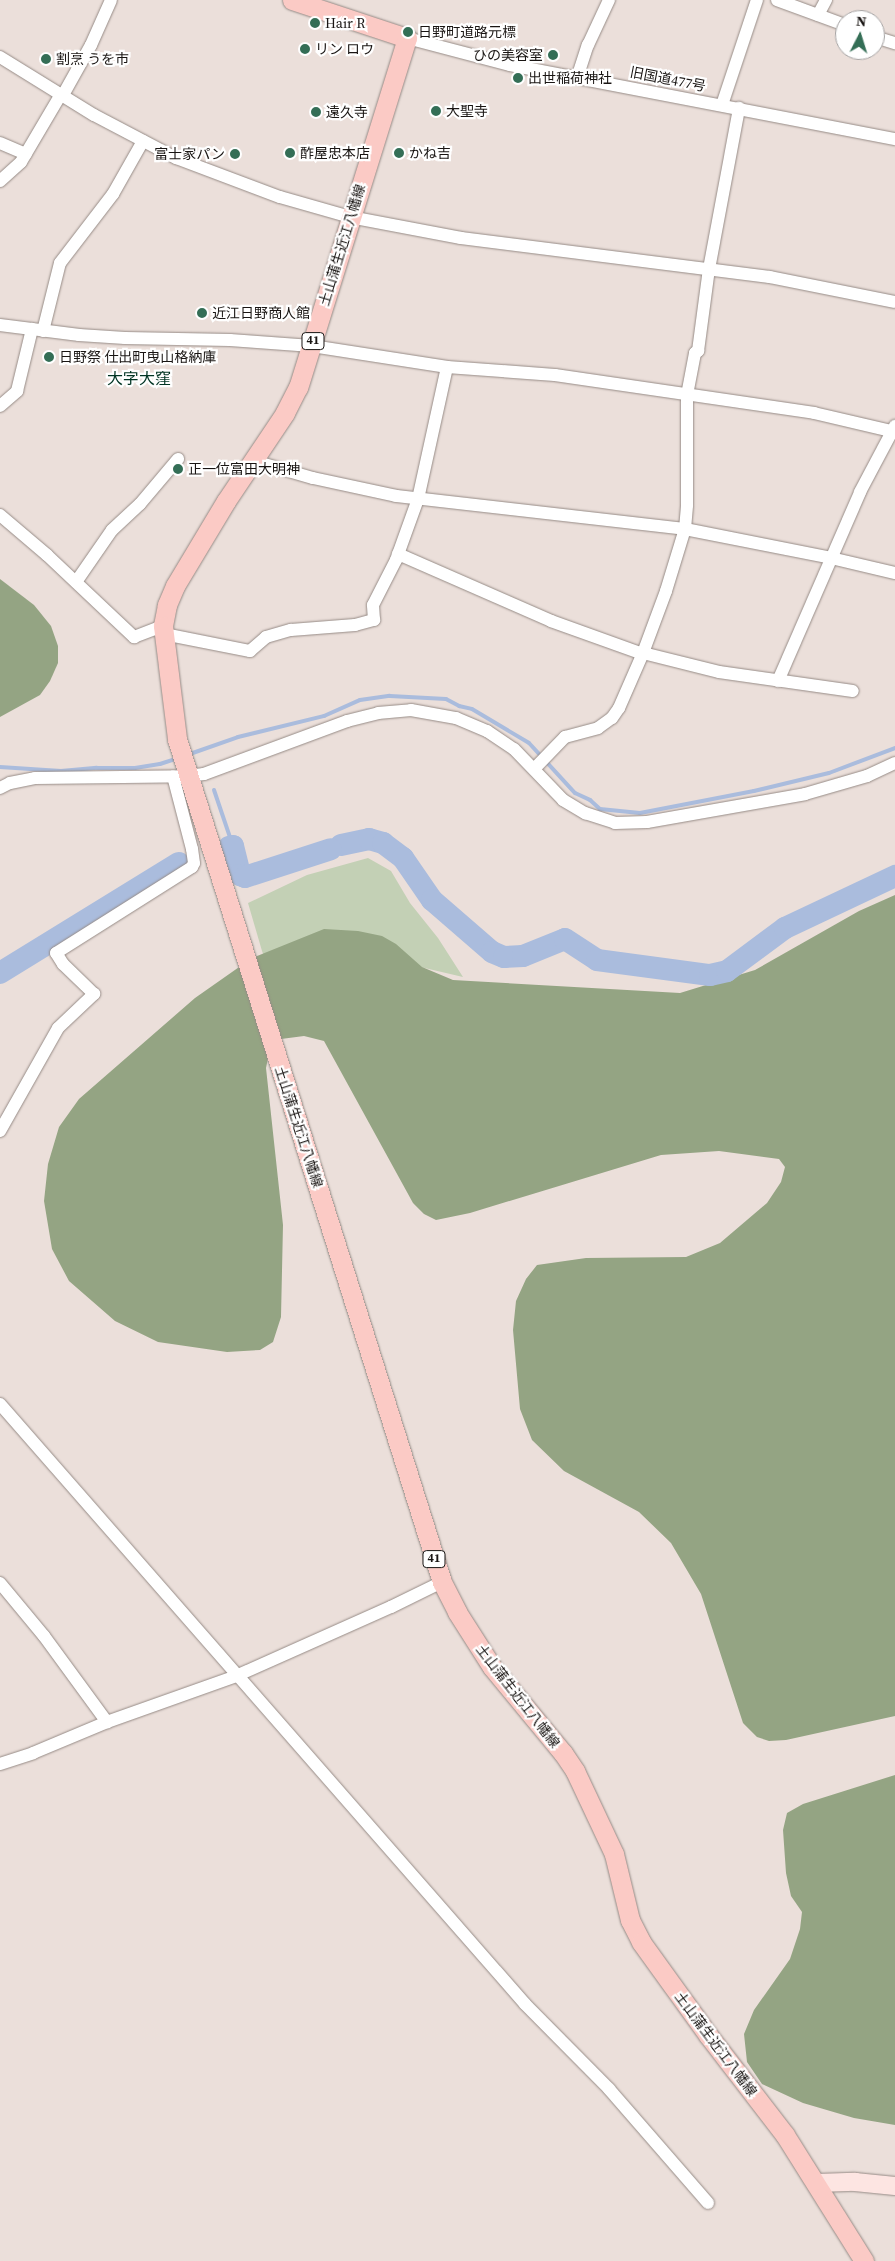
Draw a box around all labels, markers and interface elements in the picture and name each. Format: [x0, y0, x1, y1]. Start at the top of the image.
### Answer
north arrow [835, 10, 885, 60]
text: N [855, 11, 867, 31]
place label: Hair R [325, 15, 365, 31]
marker: Hair R [309, 17, 321, 29]
place label: 日野町道路元標 [418, 24, 516, 40]
marker: 日野町道路元標 [402, 26, 414, 38]
place label: リン ロウ [315, 41, 374, 57]
marker: リン ロウ [299, 43, 311, 55]
place label: ひの美容室 [473, 47, 543, 63]
marker: ひの美容室 [547, 49, 559, 61]
place label: 割烹 うを市 [56, 51, 129, 67]
marker: 割烹 うを市 [40, 53, 52, 65]
street label: 旧国道477号 [629, 63, 707, 95]
place label: 出世稲荷神社 [528, 70, 612, 86]
marker: 出世稲荷神社 [512, 72, 524, 84]
place label: 大聖寺 [446, 103, 488, 119]
place label: 遠久寺 [326, 104, 368, 120]
marker: 大聖寺 [430, 105, 442, 117]
marker: 遠久寺 [310, 106, 322, 118]
place label: 酢屋忠本店 [300, 145, 370, 161]
place label: かね吉 [409, 145, 451, 161]
place label: 富士家パン [155, 146, 225, 162]
marker: 酢屋忠本店 [284, 147, 296, 159]
marker: かね吉 [393, 147, 405, 159]
marker: 富士家パン [229, 148, 241, 160]
street label: 土山蒲生近江八幡線 [316, 182, 368, 308]
place label: 近江日野商人館 [212, 305, 310, 321]
marker: 近江日野商人館 [196, 307, 208, 319]
road number: 41 [300, 332, 326, 351]
place label: 日野祭 仕出町曳山格納庫 [59, 349, 216, 365]
marker: 日野祭 仕出町曳山格納庫 [43, 351, 55, 363]
district label: 大字大窪 [107, 368, 171, 388]
place label: 正一位富田大明神 [188, 461, 300, 477]
marker: 正一位富田大明神 [172, 463, 184, 475]
street label: 土山蒲生近江八幡線 [272, 1064, 326, 1190]
road number: 41 [422, 1550, 446, 1568]
street label: 土山蒲生近江八幡線 [473, 1641, 563, 1751]
street label: 土山蒲生近江八幡線 [671, 1989, 761, 2099]

